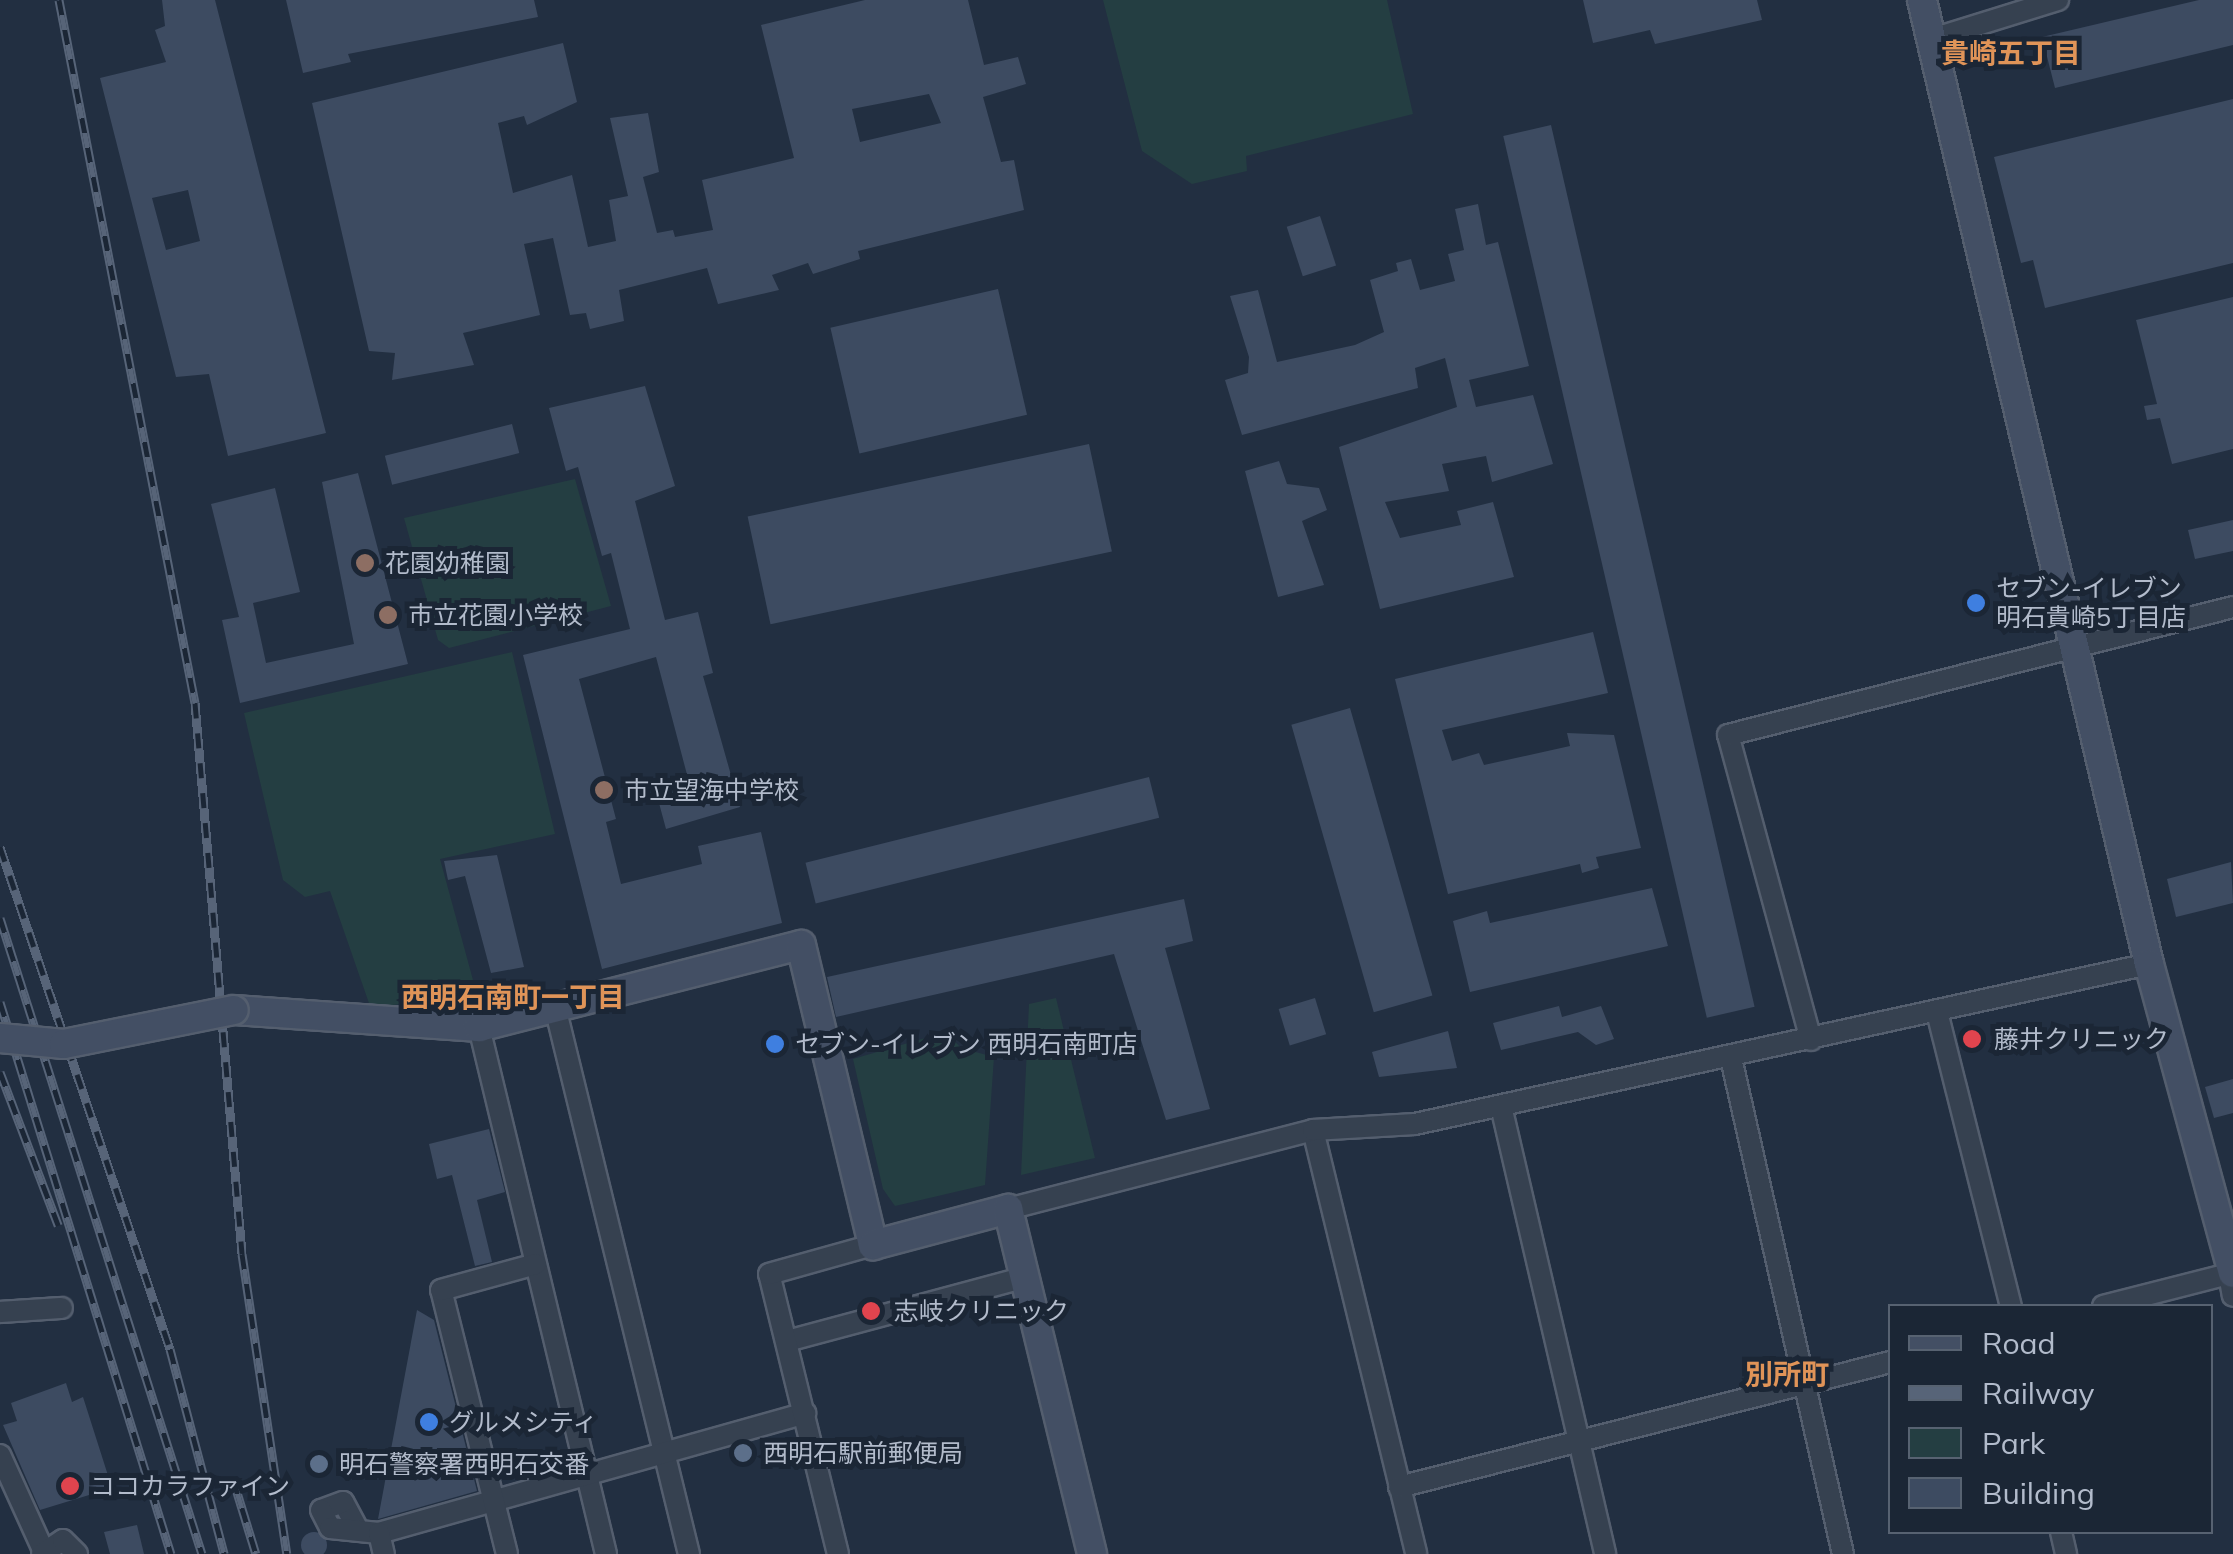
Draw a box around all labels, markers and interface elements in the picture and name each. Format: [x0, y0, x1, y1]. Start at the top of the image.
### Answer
district label: 貴崎五丁目 [1941, 36, 2081, 70]
place label: 花園幼稚園 [385, 548, 510, 578]
marker: 花園幼稚園 [354, 552, 376, 574]
place label: セブン-イレブン 明石貴崎5丁目店 [1996, 574, 2186, 633]
marker: セブン-イレブン 明石貴崎5丁目店 [1965, 592, 1987, 614]
place label: 市立花園小学校 [408, 600, 583, 630]
marker: 市立花園小学校 [377, 604, 399, 626]
place label: 市立望海中学校 [624, 775, 799, 805]
marker: 市立望海中学校 [593, 779, 615, 801]
district label: 西明石南町一丁目 [401, 980, 625, 1014]
place label: 藤井クリニック [1994, 1024, 2169, 1054]
marker: 藤井クリニック [1959, 1026, 1985, 1052]
place label: セブン-イレブン 西明石南町店 [795, 1029, 1137, 1059]
marker: セブン-イレブン 西明石南町店 [764, 1033, 786, 1055]
place label: 志岐クリニック [894, 1296, 1069, 1326]
marker: 志岐クリニック [858, 1298, 884, 1324]
legend [1888, 1304, 2213, 1534]
text: Road [1982, 1324, 2056, 1362]
district label: 別所町 [1745, 1357, 1829, 1391]
text: Railway [1982, 1374, 2095, 1412]
place label: グルメシティ [449, 1407, 599, 1437]
marker: グルメシティ [418, 1411, 440, 1433]
text: Park [1982, 1424, 2045, 1462]
place label: 西明石駅前郵便局 [763, 1438, 963, 1468]
marker: 西明石駅前郵便局 [732, 1442, 754, 1464]
place label: 明石警察署西明石交番 [339, 1449, 589, 1479]
marker: 明石警察署西明石交番 [308, 1453, 330, 1475]
place label: ココカラファイン [90, 1471, 290, 1501]
text: Building [1982, 1474, 2095, 1512]
marker: ココカラファイン [59, 1475, 81, 1497]

